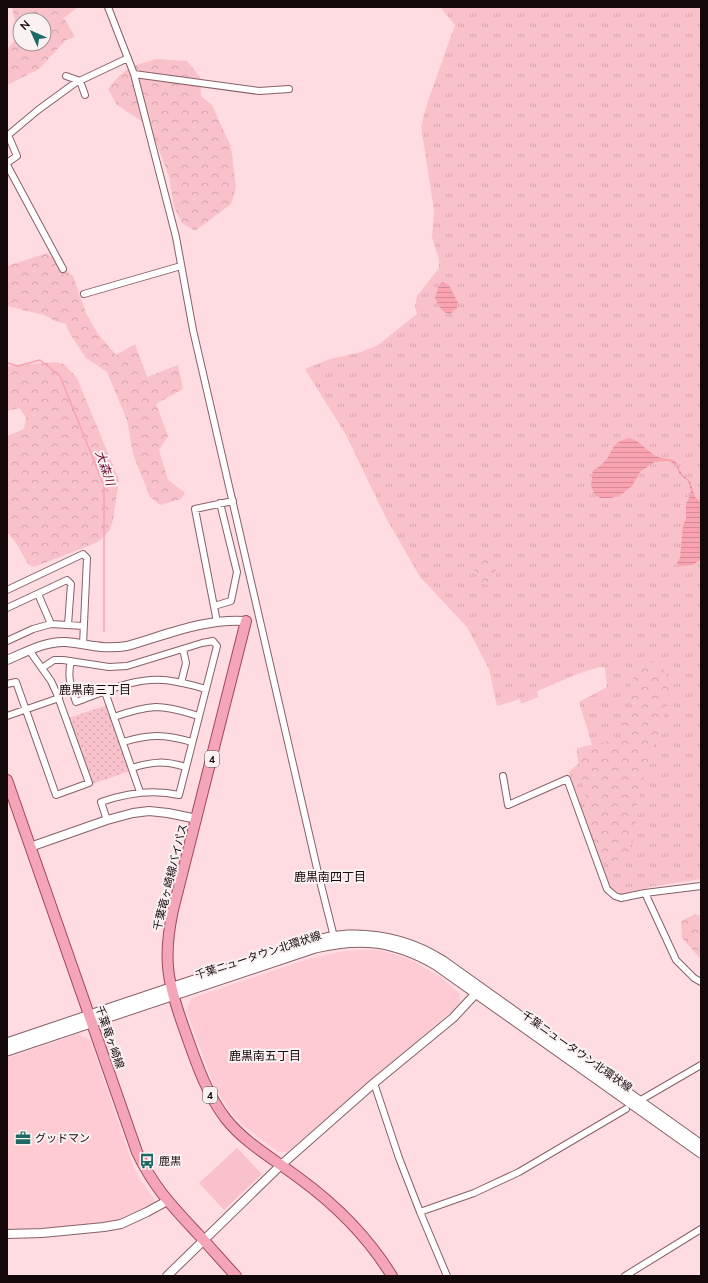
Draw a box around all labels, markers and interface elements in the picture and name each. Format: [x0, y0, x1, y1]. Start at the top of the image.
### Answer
north arrow [12, 12, 52, 52]
text: N [17, 17, 33, 33]
water label: 大森川 [93, 448, 119, 489]
district label: 鹿黒南三丁目 [59, 682, 131, 697]
road number: 4 [205, 751, 219, 767]
street label: 千葉竜ヶ崎線バイパス [150, 822, 190, 932]
district label: 鹿黒南四丁目 [294, 869, 366, 884]
street label: 千葉ニュータウン北環状線 [193, 928, 323, 982]
street label: 千葉竜ヶ崎線 [93, 1004, 127, 1070]
street label: 千葉ニュータウン北環状線 [519, 1007, 635, 1095]
district label: 鹿黒南五丁目 [229, 1048, 301, 1063]
road number: 4 [203, 1087, 217, 1103]
office icon: グッドマン [14, 1129, 32, 1147]
place label: グッドマン [35, 1131, 90, 1145]
bus stop icon: 鹿黒 [138, 1152, 156, 1170]
place label: 鹿黒 [159, 1154, 181, 1168]

